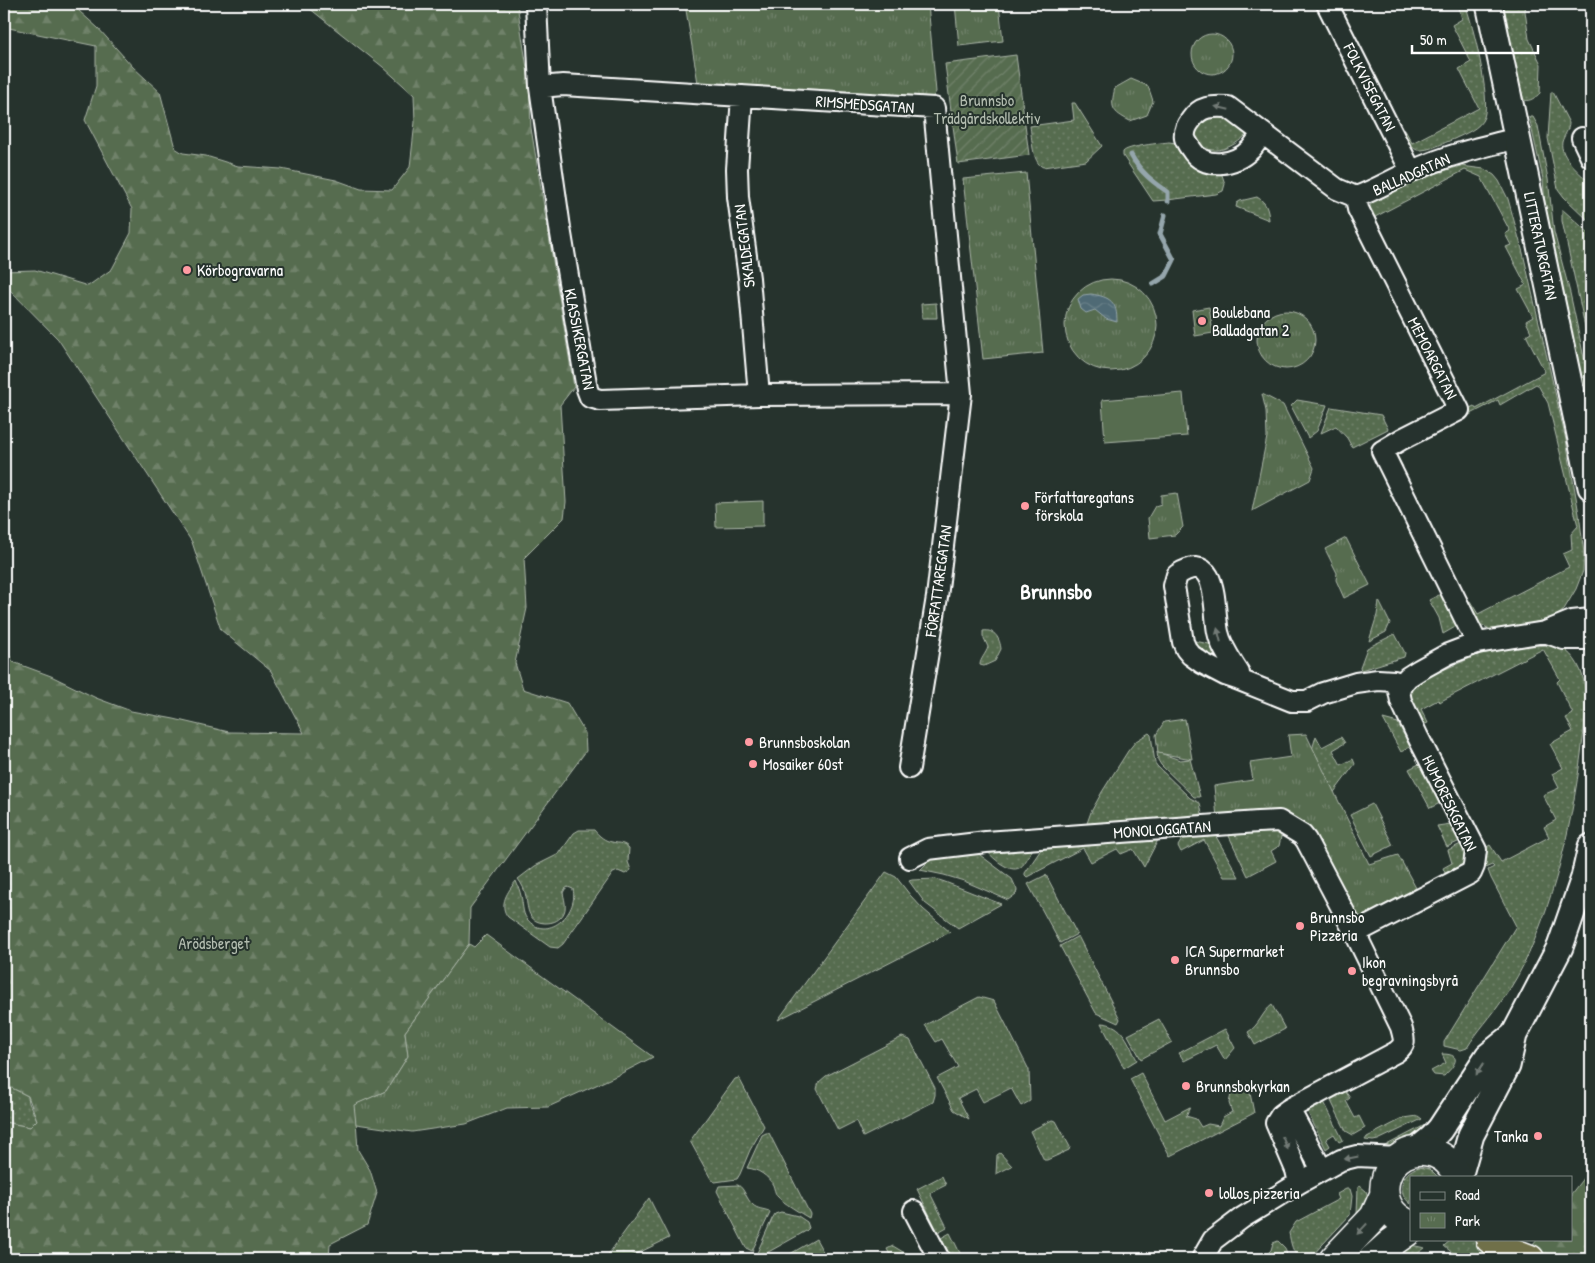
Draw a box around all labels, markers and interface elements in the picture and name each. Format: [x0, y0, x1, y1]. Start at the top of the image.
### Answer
scale bar [1412, 22, 1539, 54]
text: 50 m [1420, 29, 1447, 50]
street label: FOLKVISEGATAN [1338, 38, 1402, 135]
park label: Brunnsbo Trädgårdskollektiv [934, 89, 1041, 129]
street label: RIMSMEDSGATAN [815, 90, 915, 118]
one-way arrow [1214, 103, 1230, 111]
street label: BALLADGATAN [1369, 147, 1453, 201]
street label: LITTERATURGATAN [1519, 190, 1563, 302]
street label: SKALDEGATAN [728, 203, 760, 289]
place label: Körbogravarna [197, 259, 283, 281]
marker: Körbogravarna [181, 264, 193, 276]
street label: KLASSIKERGATAN [559, 287, 601, 391]
place label: Boulebana Balladgatan 2 [1212, 301, 1290, 341]
street label: MEMOARGATAN [1403, 313, 1463, 403]
marker: Boulebana Balladgatan 2 [1196, 315, 1208, 327]
place label: Författaregatans förskola [1034, 486, 1134, 526]
marker: Författaregatans förskola [1019, 500, 1031, 512]
street label: FÖRFATTAREGATAN [919, 524, 957, 639]
district label: Brunnsbo [1020, 577, 1092, 606]
one-way arrow [1215, 627, 1223, 642]
place label: Brunnsboskolan [759, 731, 850, 753]
marker: Brunnsboskolan [743, 736, 755, 748]
street label: HUMORESKGATAN [1417, 751, 1483, 855]
place label: Mosaiker 60st [763, 753, 844, 775]
marker: Mosaiker 60st [747, 758, 759, 770]
street label: MONOLOGGATAN [1113, 815, 1211, 843]
place label: Brunnsbo Pizzeria [1310, 906, 1365, 946]
marker: Brunnsbo Pizzeria [1294, 920, 1306, 932]
park label: Arödsberget [179, 932, 250, 954]
place label: ICA Supermarket Brunnsbo [1185, 940, 1284, 980]
place label: Ikon begravningsbyrå [1362, 951, 1458, 991]
marker: ICA Supermarket Brunnsbo [1169, 954, 1181, 966]
marker: Ikon begravningsbyrå [1346, 965, 1358, 977]
one-way arrow [1475, 1062, 1484, 1076]
place label: Brunnsbokyrkan [1196, 1075, 1290, 1097]
marker: Brunnsbokyrkan [1180, 1080, 1192, 1092]
place label: Tanka [1494, 1125, 1528, 1147]
marker: Tanka [1532, 1130, 1544, 1142]
one-way arrow [1281, 1136, 1289, 1150]
one-way arrow [1343, 1154, 1358, 1162]
legend [1410, 1176, 1572, 1240]
place label: lollos pizzeria [1219, 1182, 1299, 1204]
text: Road [1455, 1184, 1480, 1205]
marker: lollos pizzeria [1203, 1187, 1215, 1199]
text: Park [1455, 1210, 1480, 1231]
one-way arrow [1356, 1223, 1368, 1235]

